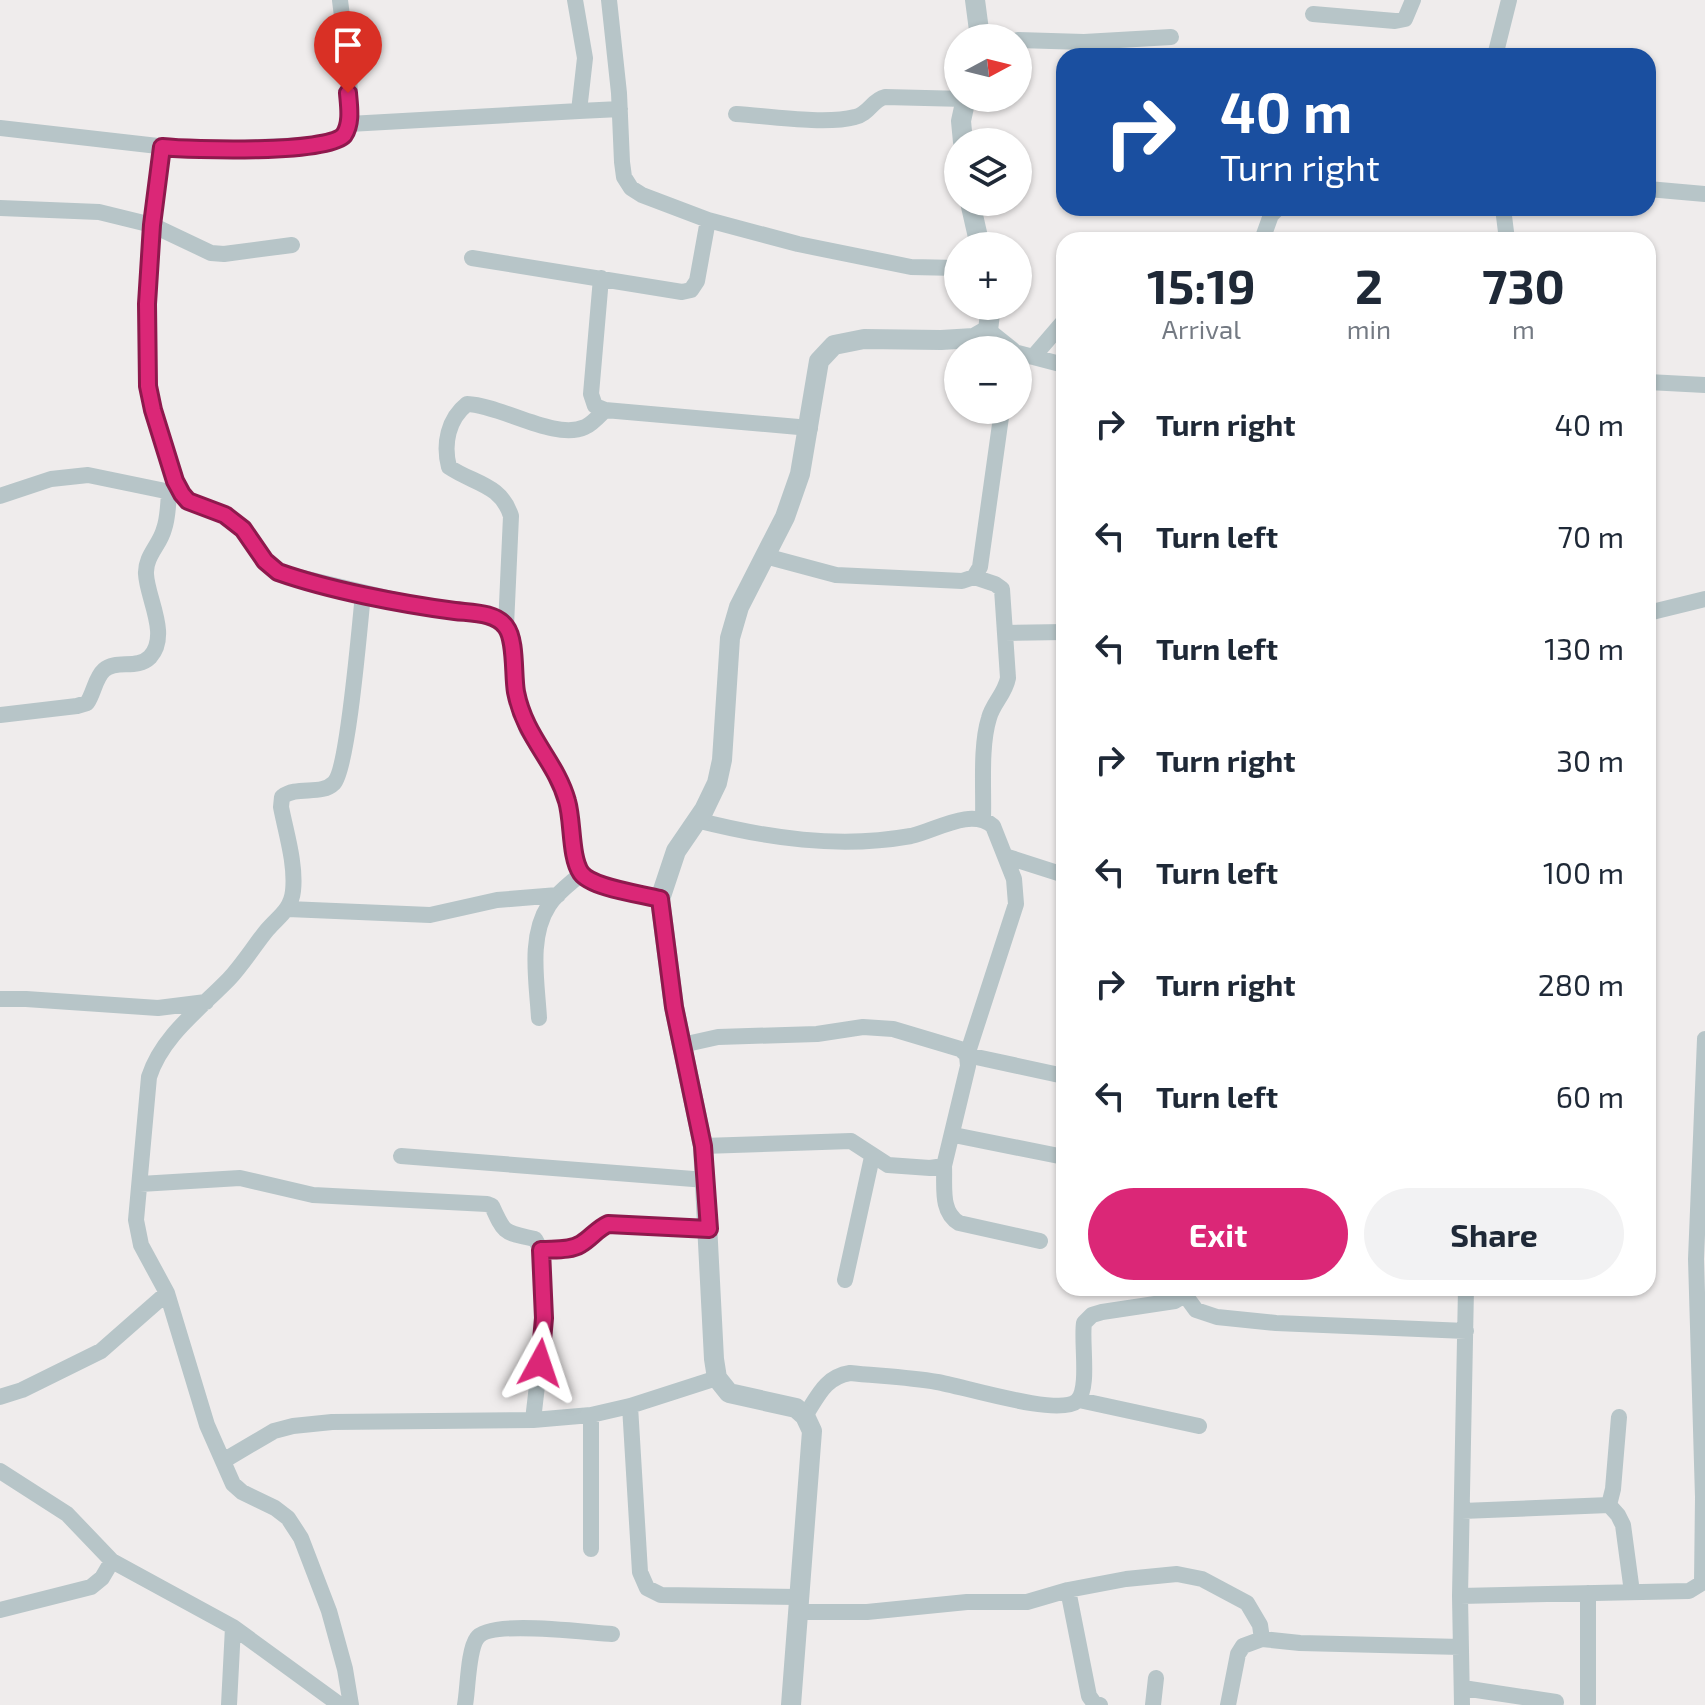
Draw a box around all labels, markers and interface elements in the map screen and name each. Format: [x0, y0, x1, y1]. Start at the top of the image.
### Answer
pin [314, 11, 382, 93]
icon: arrive [326, 23, 370, 67]
north arrow [944, 24, 1032, 112]
map controls [944, 24, 1032, 424]
text: 40 m [1220, 77, 1352, 144]
icon: right [1088, 80, 1192, 184]
button: layers [944, 128, 1032, 216]
text: Turn right [1220, 145, 1380, 188]
button: + [944, 232, 1032, 320]
text: 15:19 [1147, 256, 1256, 314]
text: 2 [1355, 256, 1383, 314]
text: 730 [1482, 256, 1565, 314]
text: Arrival [1162, 313, 1241, 344]
text: min [1347, 313, 1391, 344]
text: m [1512, 313, 1535, 344]
button: − [944, 336, 1032, 424]
icon: right [1088, 402, 1132, 446]
text: Turn right [1156, 406, 1296, 442]
text: 40 m [1554, 406, 1624, 442]
icon: left [1088, 514, 1132, 558]
text: Turn left [1156, 518, 1278, 554]
text: 70 m [1558, 518, 1624, 554]
icon: left [1088, 626, 1132, 670]
text: Turn left [1156, 630, 1278, 666]
text: 130 m [1544, 630, 1624, 666]
icon: right [1088, 738, 1132, 782]
text: Turn right [1156, 742, 1296, 778]
text: 30 m [1556, 742, 1624, 778]
icon: left [1088, 850, 1132, 894]
text: Turn left [1156, 854, 1278, 890]
text: 100 m [1543, 854, 1624, 890]
icon: right [1088, 962, 1132, 1006]
text: Turn right [1156, 966, 1296, 1002]
text: 280 m [1538, 966, 1624, 1002]
icon: left [1088, 1074, 1132, 1118]
text: Turn left [1156, 1078, 1278, 1114]
text: 60 m [1556, 1078, 1624, 1114]
button: Exit [1088, 1188, 1348, 1280]
button: Share [1364, 1188, 1624, 1280]
position arrow [498, 1321, 582, 1405]

